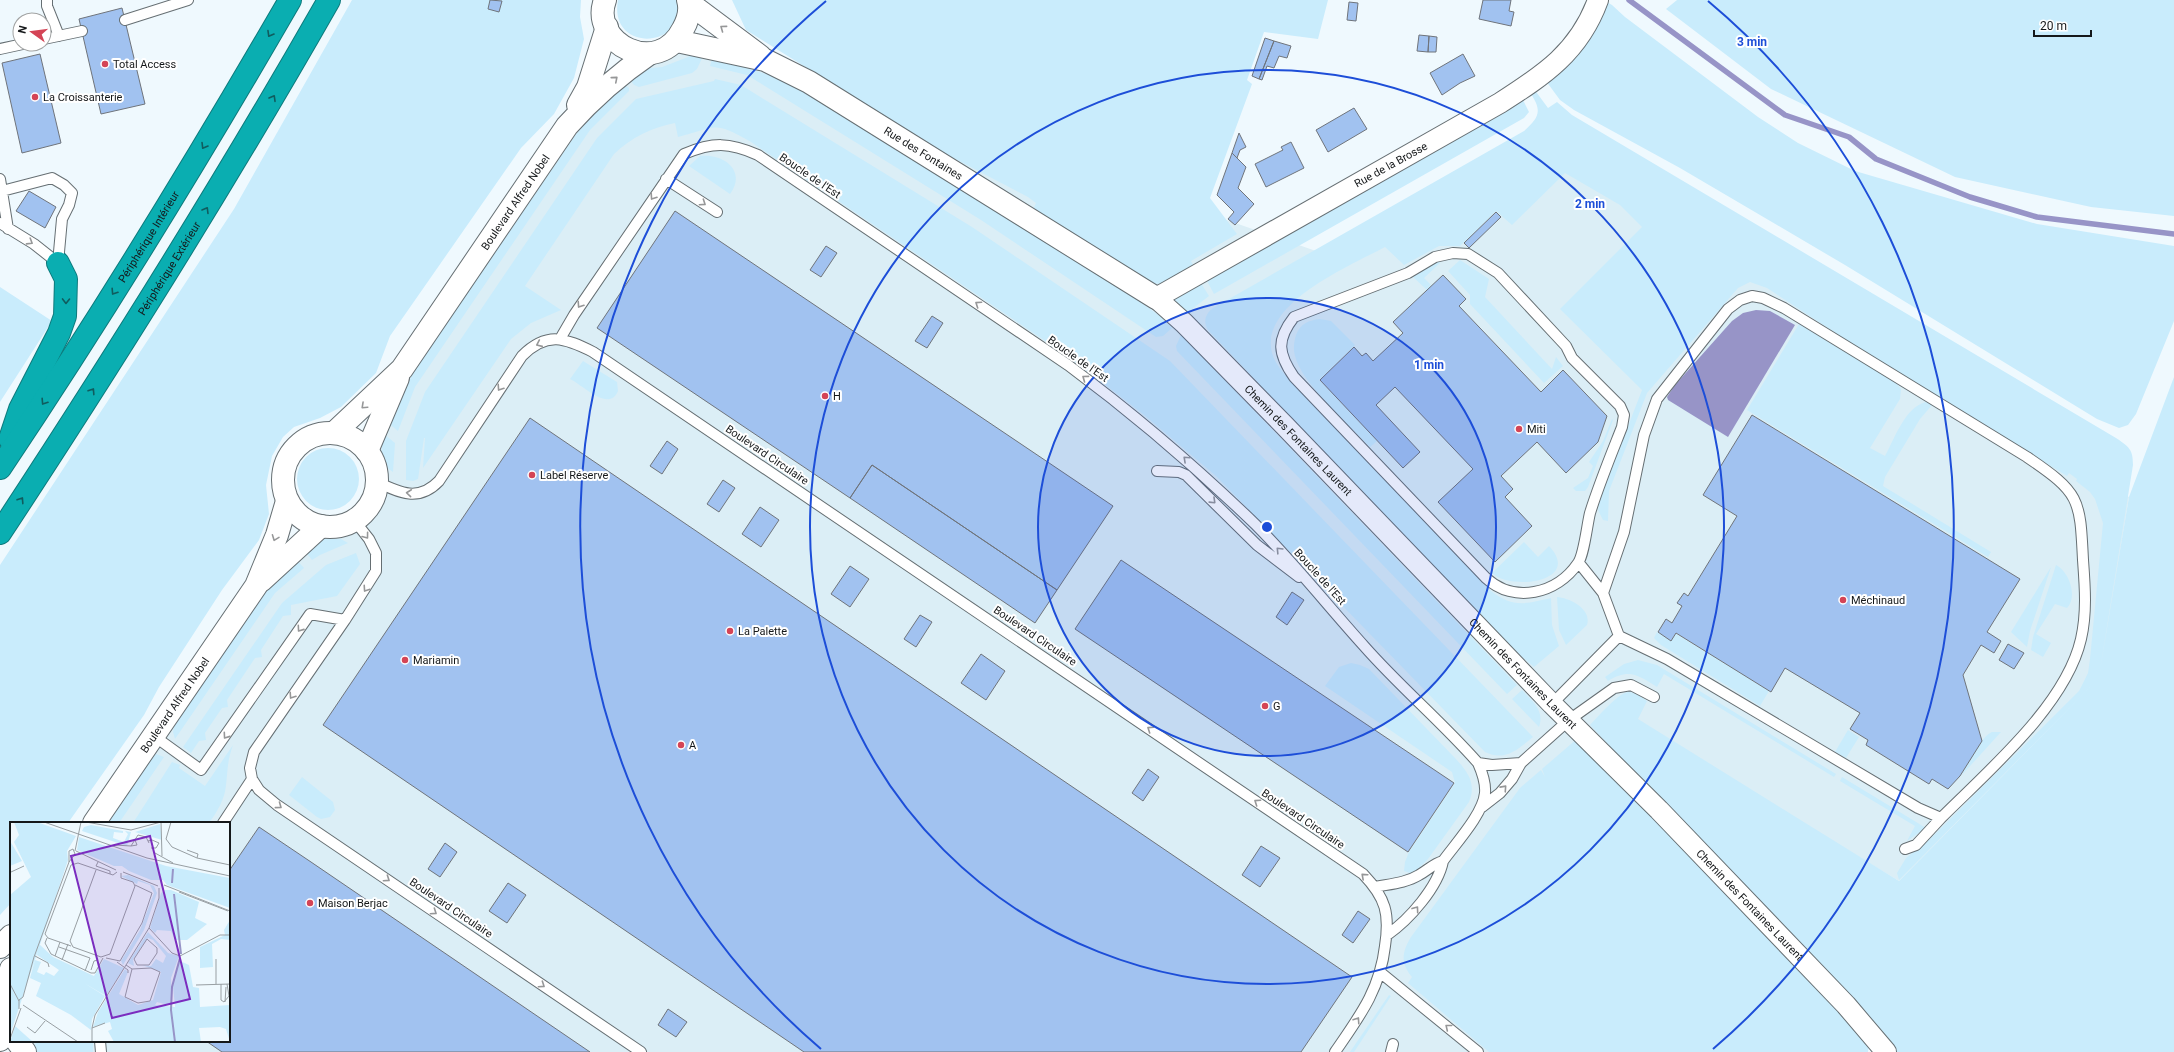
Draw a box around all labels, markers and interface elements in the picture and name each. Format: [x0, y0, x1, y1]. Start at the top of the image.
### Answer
north arrow [12, 12, 52, 52]
scale bar [2034, 12, 2091, 38]
text: 20 m [2040, 19, 2067, 33]
text: N [16, 24, 30, 35]
one-way arrow [720, 26, 727, 33]
one-way arrow [268, 30, 275, 37]
text: 3 min [1737, 35, 1767, 49]
place label: Total Access [113, 58, 176, 71]
marker: Total Access [100, 59, 110, 69]
one-way arrow [610, 76, 617, 83]
place label: La Croissanterie [43, 91, 123, 104]
marker: La Croissanterie [30, 92, 40, 102]
one-way arrow [269, 95, 276, 102]
street label: Rue des Fontaines [882, 124, 965, 183]
street label: Rue de la Brosse [1352, 139, 1430, 190]
one-way arrow [202, 142, 209, 149]
street label: Boucle de l'Est [777, 151, 843, 201]
street label: Boulevard Alfred Nobel [478, 152, 552, 252]
street label: Périphérique Intérieur [115, 188, 182, 285]
one-way arrow [651, 193, 658, 200]
text: 2 min [1575, 197, 1605, 211]
one-way arrow [699, 198, 706, 206]
one-way arrow [201, 207, 208, 214]
street label: Périphérique Extérieur [135, 219, 203, 318]
one-way arrow [26, 237, 33, 245]
one-way arrow [111, 288, 119, 295]
one-way arrow [61, 298, 70, 304]
one-way arrow [578, 301, 585, 308]
one-way arrow [975, 302, 982, 309]
street label: Boucle de l'Est [1045, 333, 1111, 385]
one-way arrow [536, 339, 543, 347]
text: 1 min [1414, 358, 1444, 372]
one-way arrow [1082, 375, 1089, 383]
street label: Chemin des Fontaines Laurent [1242, 382, 1355, 499]
one-way arrow [498, 384, 505, 391]
one-way arrow [87, 388, 95, 395]
place label: H [833, 390, 841, 403]
marker: H [820, 391, 830, 401]
one-way arrow [42, 397, 49, 404]
one-way arrow [361, 402, 369, 409]
street label: Boulevard Circulaire [723, 422, 811, 488]
place label: Miti [1527, 423, 1546, 436]
marker: Miti [1514, 424, 1524, 434]
one-way arrow [1183, 457, 1191, 464]
place label: Label Réserve [540, 469, 609, 482]
marker: Label Réserve [527, 470, 537, 480]
one-way arrow [406, 489, 412, 498]
one-way arrow [1208, 496, 1216, 504]
one-way arrow [17, 497, 24, 504]
centre of rings [1260, 520, 1274, 534]
one-way arrow [361, 531, 368, 538]
one-way arrow [272, 534, 280, 541]
street label: Boucle de l'Est [1291, 546, 1349, 608]
one-way arrow [1276, 547, 1284, 555]
one-way arrow [363, 584, 370, 591]
place label: Méchinaud [1851, 594, 1905, 607]
marker: Méchinaud [1838, 595, 1848, 605]
street label: Boulevard Circulaire [991, 603, 1079, 669]
street label: Chemin des Fontaines Laurent [1467, 616, 1580, 732]
one-way arrow [298, 625, 305, 632]
place label: La Palette [738, 625, 787, 638]
marker: La Palette [725, 626, 735, 636]
place label: Mariamin [413, 654, 459, 667]
street label: Boulevard Alfred Nobel [138, 655, 212, 755]
marker: Mariamin [400, 655, 410, 665]
one-way arrow [290, 691, 297, 698]
place label: G [1273, 700, 1281, 713]
marker: G [1260, 701, 1270, 711]
one-way arrow [1147, 726, 1154, 734]
one-way arrow [223, 732, 231, 739]
place label: A [689, 739, 697, 752]
marker: A [676, 740, 686, 750]
one-way arrow [1499, 785, 1506, 793]
street label: Boulevard Circulaire [1259, 786, 1347, 852]
one-way arrow [1254, 799, 1261, 807]
one-way arrow [275, 801, 282, 808]
inset map [10, 822, 230, 1042]
street label: Chemin des Fontaines Laurent [1694, 847, 1806, 963]
one-way arrow [1361, 873, 1369, 881]
one-way arrow [382, 875, 389, 882]
street label: Boulevard Circulaire [407, 875, 495, 941]
place label: Maison Berjac [318, 897, 388, 910]
marker: Maison Berjac [305, 898, 315, 908]
one-way arrow [1411, 906, 1418, 913]
one-way arrow [430, 907, 437, 914]
one-way arrow [538, 980, 545, 988]
one-way arrow [1352, 1017, 1360, 1024]
one-way arrow [1445, 1025, 1452, 1032]

